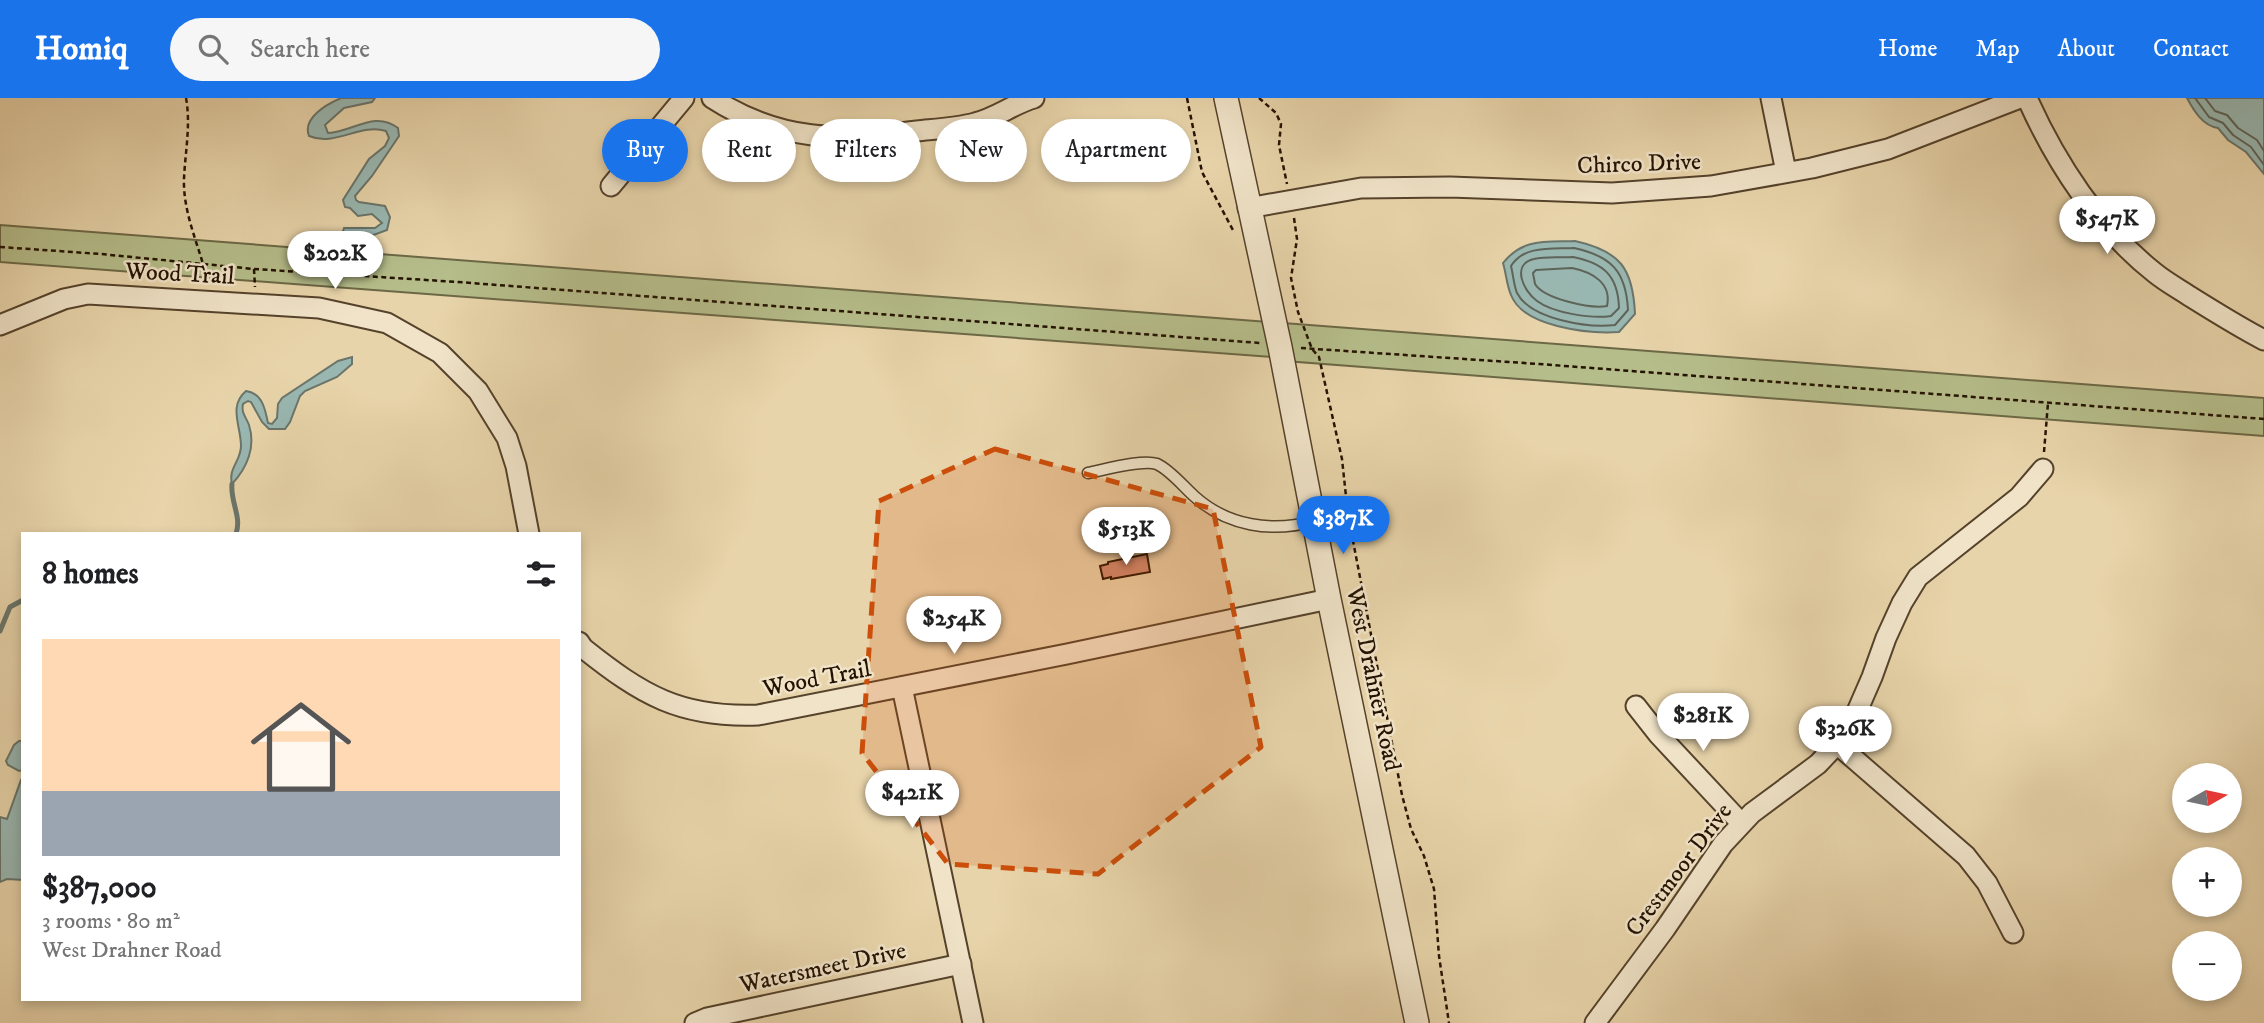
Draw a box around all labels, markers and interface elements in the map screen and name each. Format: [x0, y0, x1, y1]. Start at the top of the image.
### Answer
search box [170, 18, 660, 81]
text: Homiq [35, 29, 128, 70]
icon: search [194, 30, 232, 68]
text: Search here [250, 33, 370, 66]
text: Home [1878, 34, 1937, 64]
text: Map [1975, 34, 2020, 64]
text: About [2058, 34, 2115, 64]
text: Contact [2153, 34, 2229, 64]
chip: Buy [602, 119, 688, 182]
chip: Rent [702, 119, 796, 182]
chip: Filters [810, 119, 921, 182]
chip: New [935, 119, 1027, 182]
chip: Apartment [1041, 119, 1191, 182]
street label: Chirco Drive [1576, 147, 1702, 181]
pin: $547K [2058, 197, 2156, 256]
text: $547K [2075, 204, 2139, 233]
pin: $202K [286, 232, 384, 291]
text: $202K [303, 239, 367, 268]
street label: Wood Trail [124, 256, 236, 292]
pin: $387K [1294, 496, 1392, 556]
text: $387K [1313, 504, 1373, 533]
pin: $513K [1077, 508, 1175, 567]
text: $513K [1097, 515, 1155, 544]
icon: filters [522, 555, 560, 593]
text: 8 homes [42, 556, 139, 593]
street label: West Drahner Road [1339, 583, 1407, 774]
pin: $254K [905, 596, 1003, 656]
text: $254K [922, 604, 986, 633]
street label: Wood Trail [759, 654, 874, 704]
icon: home [238, 684, 364, 810]
pin: $281K [1654, 694, 1752, 753]
text: $281K [1673, 701, 1733, 730]
pin: $326K [1796, 706, 1894, 766]
text: $326K [1815, 714, 1875, 743]
north arrow [2172, 763, 2242, 833]
map controls [2172, 763, 2242, 1001]
pin: $421K [863, 770, 961, 830]
text: $421K [881, 778, 943, 807]
street label: Crestmoor Drive [1619, 797, 1739, 943]
button: + [2172, 847, 2242, 917]
text: $387,000 [42, 870, 157, 907]
text: 3 rooms · 80 m² [42, 907, 180, 936]
button: − [2172, 931, 2242, 1001]
text: West Drahner Road [42, 936, 222, 965]
street label: Watersmeet Drive [736, 936, 909, 1000]

